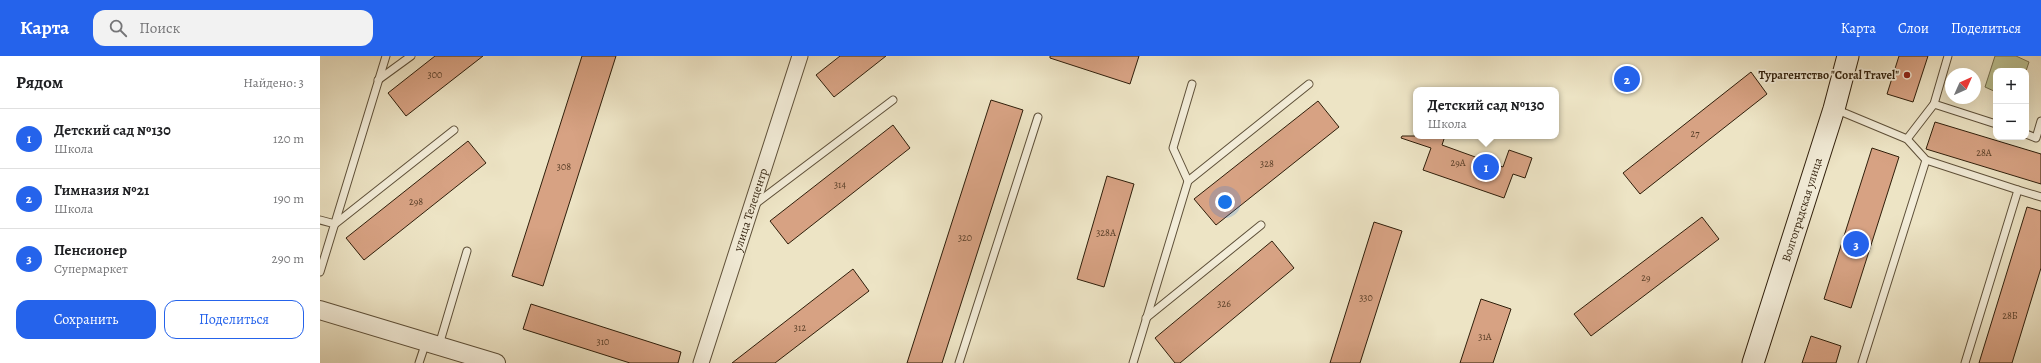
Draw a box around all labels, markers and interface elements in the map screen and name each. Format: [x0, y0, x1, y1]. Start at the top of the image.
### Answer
search box [93, 10, 373, 46]
text: Карта [20, 15, 69, 41]
icon: search [107, 17, 129, 39]
text: Поиск [139, 18, 180, 38]
text: Карта [1841, 19, 1876, 38]
text: Слои [1898, 19, 1929, 38]
text: Поделиться [1951, 19, 2021, 38]
pin: 2 [1614, 64, 1640, 94]
place label: Турагентство "Coral Travel" [1759, 67, 1899, 83]
house number: 300 [428, 68, 442, 81]
north arrow [1945, 68, 1981, 104]
map controls [1993, 68, 2029, 140]
button: + [1993, 68, 2029, 104]
marker: Турагентство "Coral Travel" [1902, 70, 1912, 80]
text: Рядом [16, 71, 63, 94]
text: Найдено: 3 [243, 74, 304, 91]
popup [1413, 87, 1559, 139]
text: Детский сад №130 [1428, 95, 1544, 115]
button: − [1993, 104, 2029, 140]
text: Школа [1428, 115, 1467, 132]
text: Детский сад №130 [54, 120, 171, 140]
house number: 27 [1691, 127, 1700, 140]
text: 1 [27, 130, 31, 147]
text: 120 m [273, 130, 304, 147]
text: Школа [54, 140, 93, 157]
house number: 28А [1976, 146, 1992, 159]
pin: 1 [1473, 152, 1499, 182]
street label: Волгоградская улица [1778, 155, 1826, 264]
house number: 29А [1450, 156, 1466, 169]
house number: 328 [1260, 157, 1274, 170]
house number: 308 [557, 160, 571, 173]
street label: улица Телецентр [729, 166, 771, 254]
house number: 314 [834, 178, 847, 191]
text: Гимназия №21 [54, 180, 149, 200]
text: 2 [26, 190, 32, 207]
text: 190 m [273, 190, 304, 207]
your location [1215, 192, 1235, 212]
house number: 298 [409, 195, 423, 208]
text: Школа [54, 200, 93, 217]
house number: 328А [1096, 226, 1116, 239]
pin: 3 [1843, 229, 1869, 259]
house number: 320 [958, 231, 972, 244]
text: Пенсионер [54, 240, 127, 260]
text: 3 [26, 250, 32, 267]
text: 290 m [272, 250, 304, 267]
text: Супермаркет [54, 260, 128, 277]
house number: 29 [1641, 271, 1651, 284]
house number: 330 [1359, 291, 1373, 304]
house number: 326 [1217, 297, 1231, 310]
button: Сохранить [16, 300, 156, 339]
button: Поделиться [164, 300, 304, 339]
house number: 28Б [2002, 309, 2018, 322]
house number: 312 [794, 321, 806, 334]
house number: 31А [1478, 330, 1492, 343]
house number: 310 [597, 335, 609, 348]

